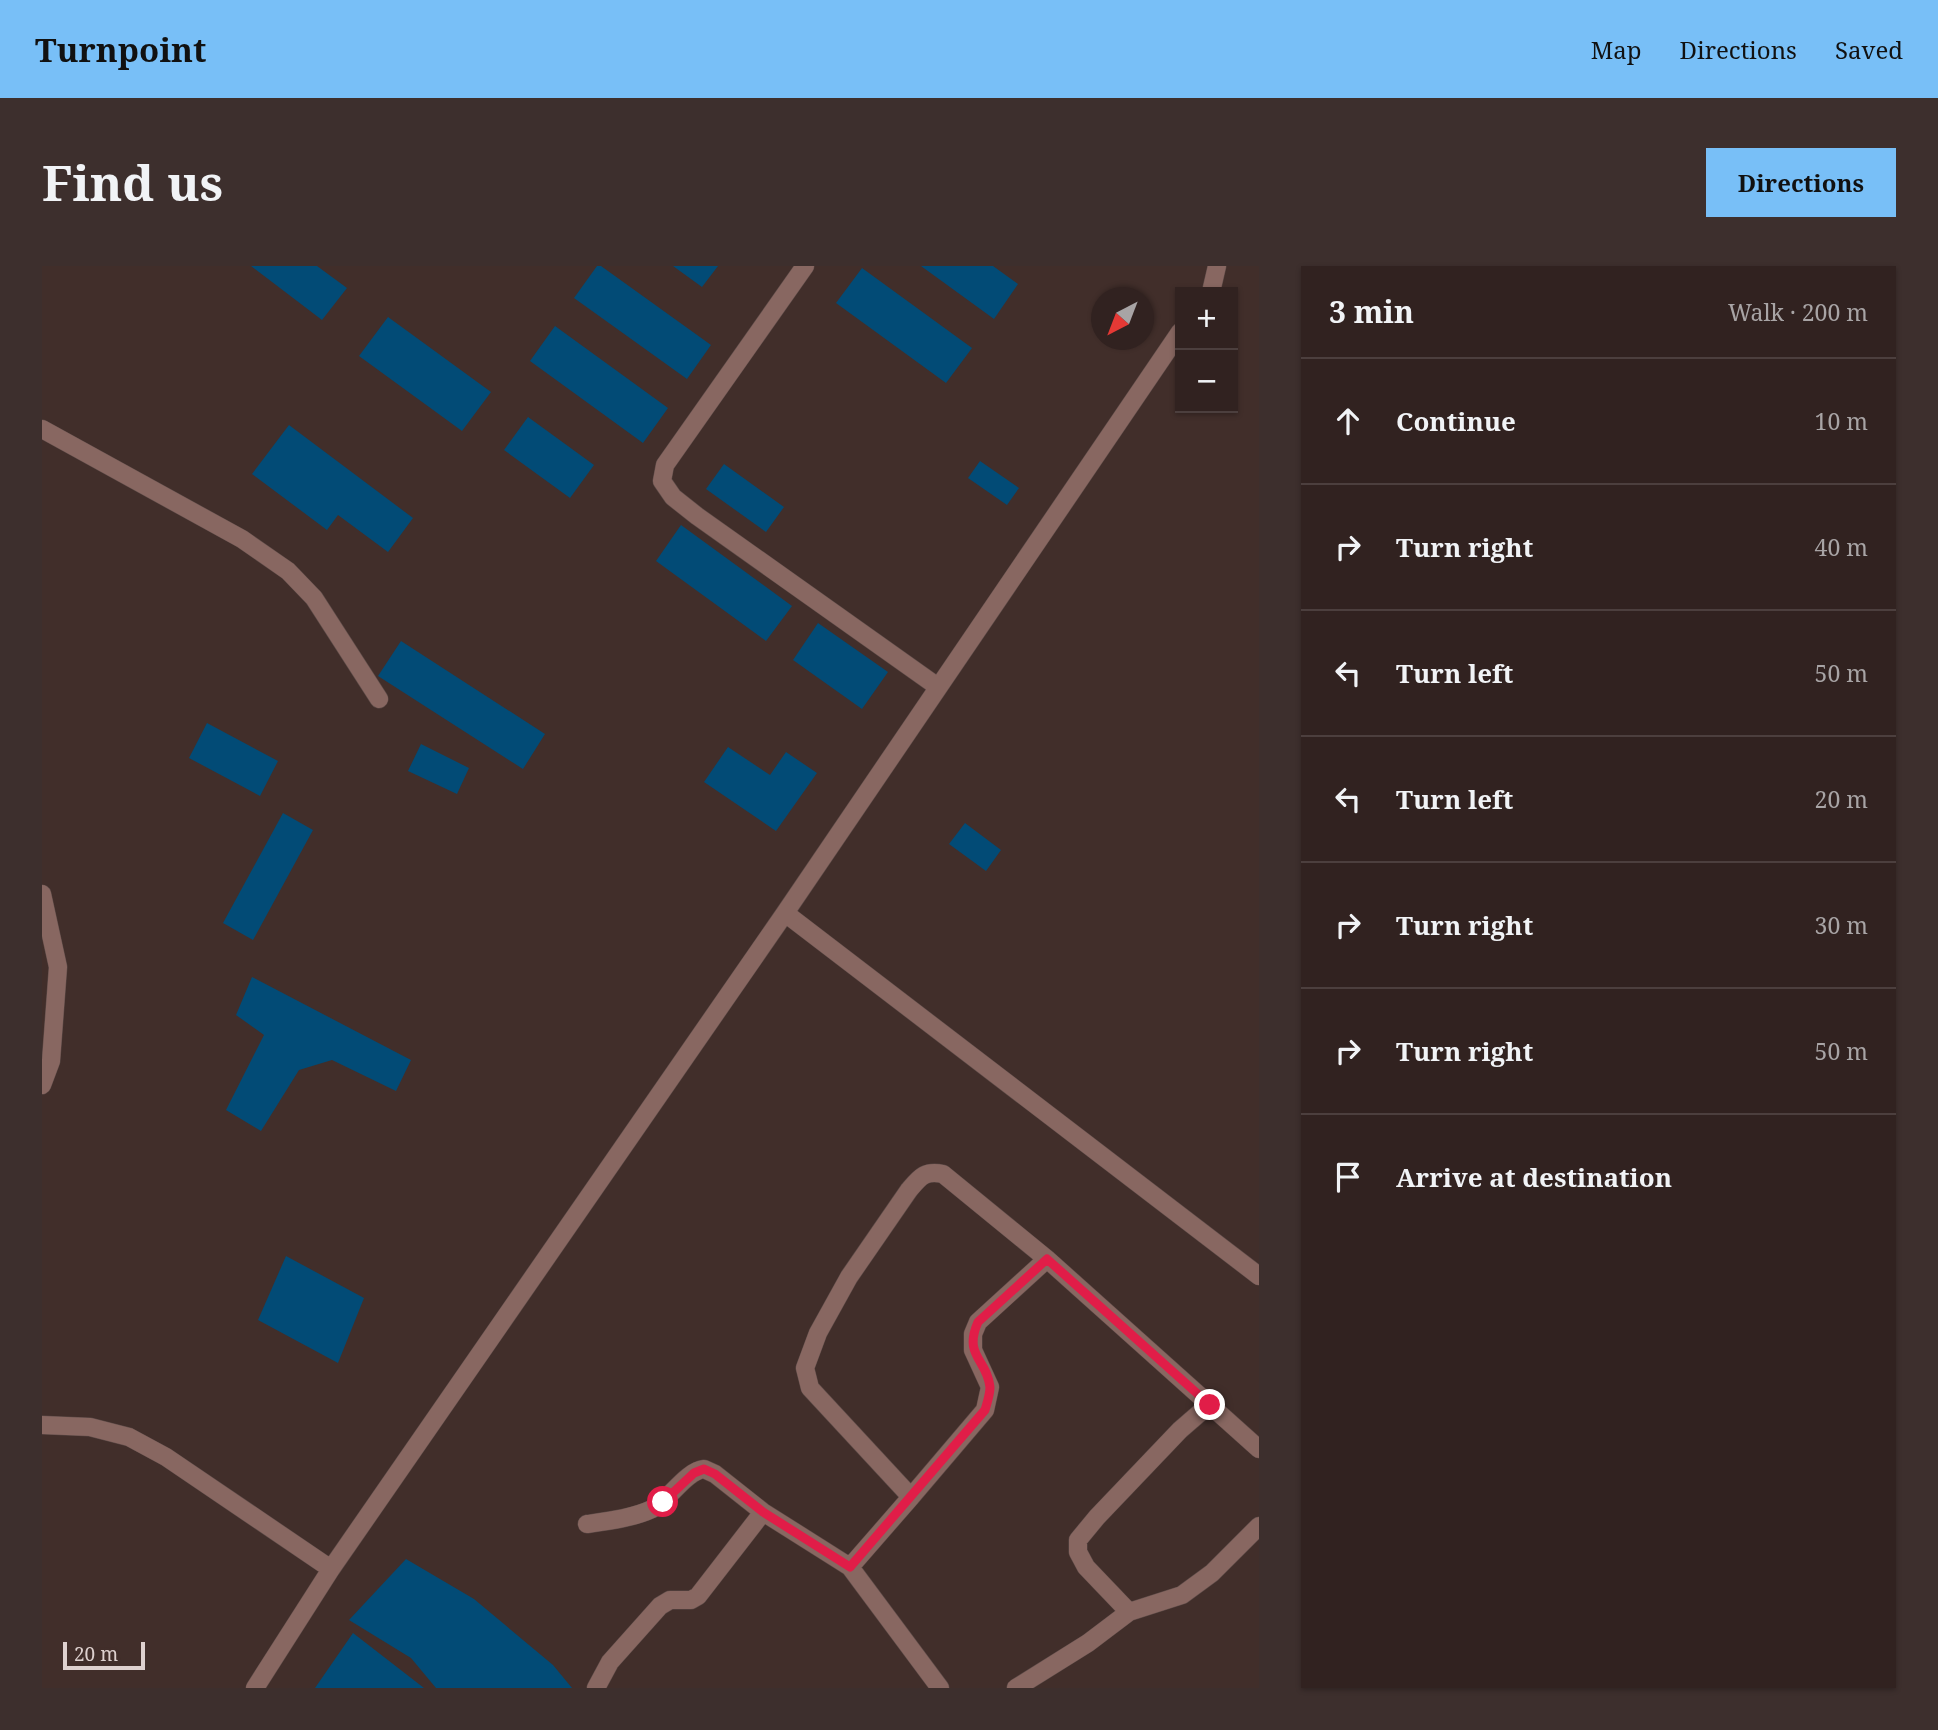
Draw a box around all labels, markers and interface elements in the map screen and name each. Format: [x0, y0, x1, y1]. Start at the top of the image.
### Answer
text: Turnpoint [35, 27, 206, 72]
text: Map [1591, 33, 1642, 66]
text: Directions [1680, 33, 1797, 66]
text: Saved [1835, 33, 1903, 66]
button: Directions [1706, 148, 1896, 217]
text: Find us [42, 149, 223, 215]
north arrow [1091, 287, 1154, 350]
map controls [1175, 287, 1238, 413]
button: + [1175, 287, 1238, 350]
text: 3 min [1329, 291, 1414, 332]
text: Walk · 200 m [1728, 296, 1868, 328]
button: − [1175, 350, 1238, 413]
icon: ahead [1329, 402, 1367, 440]
text: Continue [1396, 403, 1516, 439]
text: 10 m [1815, 405, 1868, 437]
icon: right [1329, 528, 1367, 566]
text: Turn right [1396, 529, 1533, 565]
text: 40 m [1815, 531, 1868, 563]
icon: left [1329, 654, 1367, 692]
text: Turn left [1396, 655, 1513, 691]
text: 50 m [1815, 657, 1868, 689]
icon: left [1329, 780, 1367, 818]
text: Turn left [1396, 781, 1513, 817]
text: 20 m [1815, 783, 1868, 815]
icon: right [1329, 906, 1367, 944]
text: Turn right [1396, 907, 1533, 943]
text: 30 m [1815, 909, 1868, 941]
icon: right [1329, 1032, 1367, 1070]
text: Turn right [1396, 1033, 1533, 1069]
text: 50 m [1815, 1035, 1868, 1067]
icon: arrive [1329, 1158, 1367, 1196]
text: Arrive at destination [1396, 1159, 1672, 1195]
route end [1194, 1389, 1225, 1420]
route start [647, 1486, 678, 1517]
scale bar [63, 1639, 145, 1671]
text: 20 m [74, 1641, 118, 1667]

